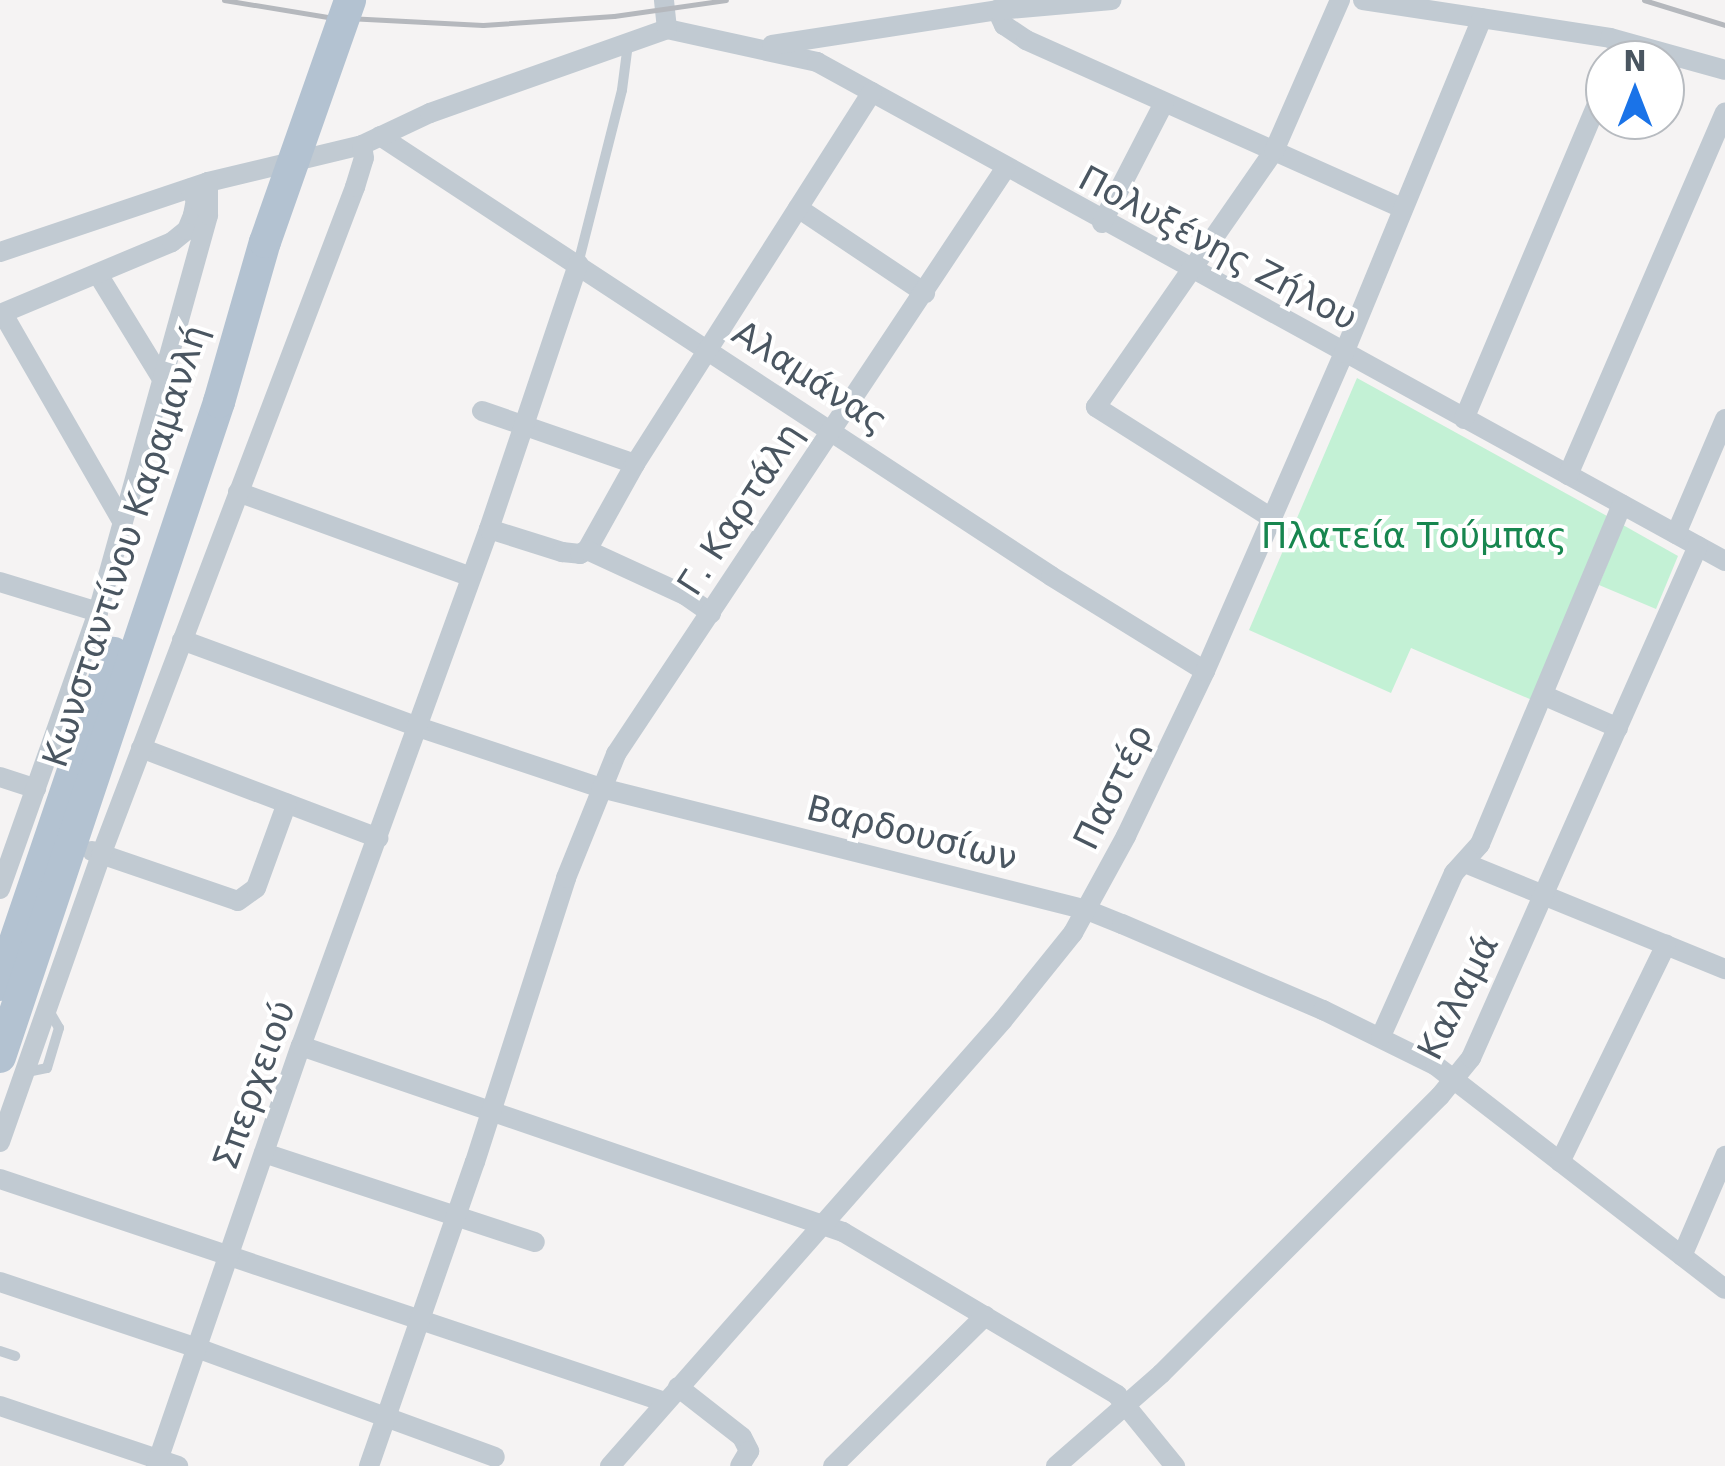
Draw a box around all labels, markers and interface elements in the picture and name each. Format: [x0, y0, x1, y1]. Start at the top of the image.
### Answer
north arrow [1585, 40, 1685, 140]
text: N [1623, 45, 1647, 78]
street label: Πολυξένης Ζήλου [1072, 157, 1364, 339]
street label: Αλαμάνας [725, 311, 895, 443]
street label: Κωνσταντίνου Καραμανλή [34, 320, 216, 772]
street label: Γ. Καρτάλη [669, 415, 811, 603]
park label: Πλατεία Τούμπας [1261, 515, 1567, 557]
street label: Παστέρ [1065, 718, 1161, 856]
street label: Βαρδουσίων [802, 787, 1022, 879]
street label: Καλαμά [1409, 927, 1507, 1067]
street label: Σπερχειού [204, 995, 304, 1175]

